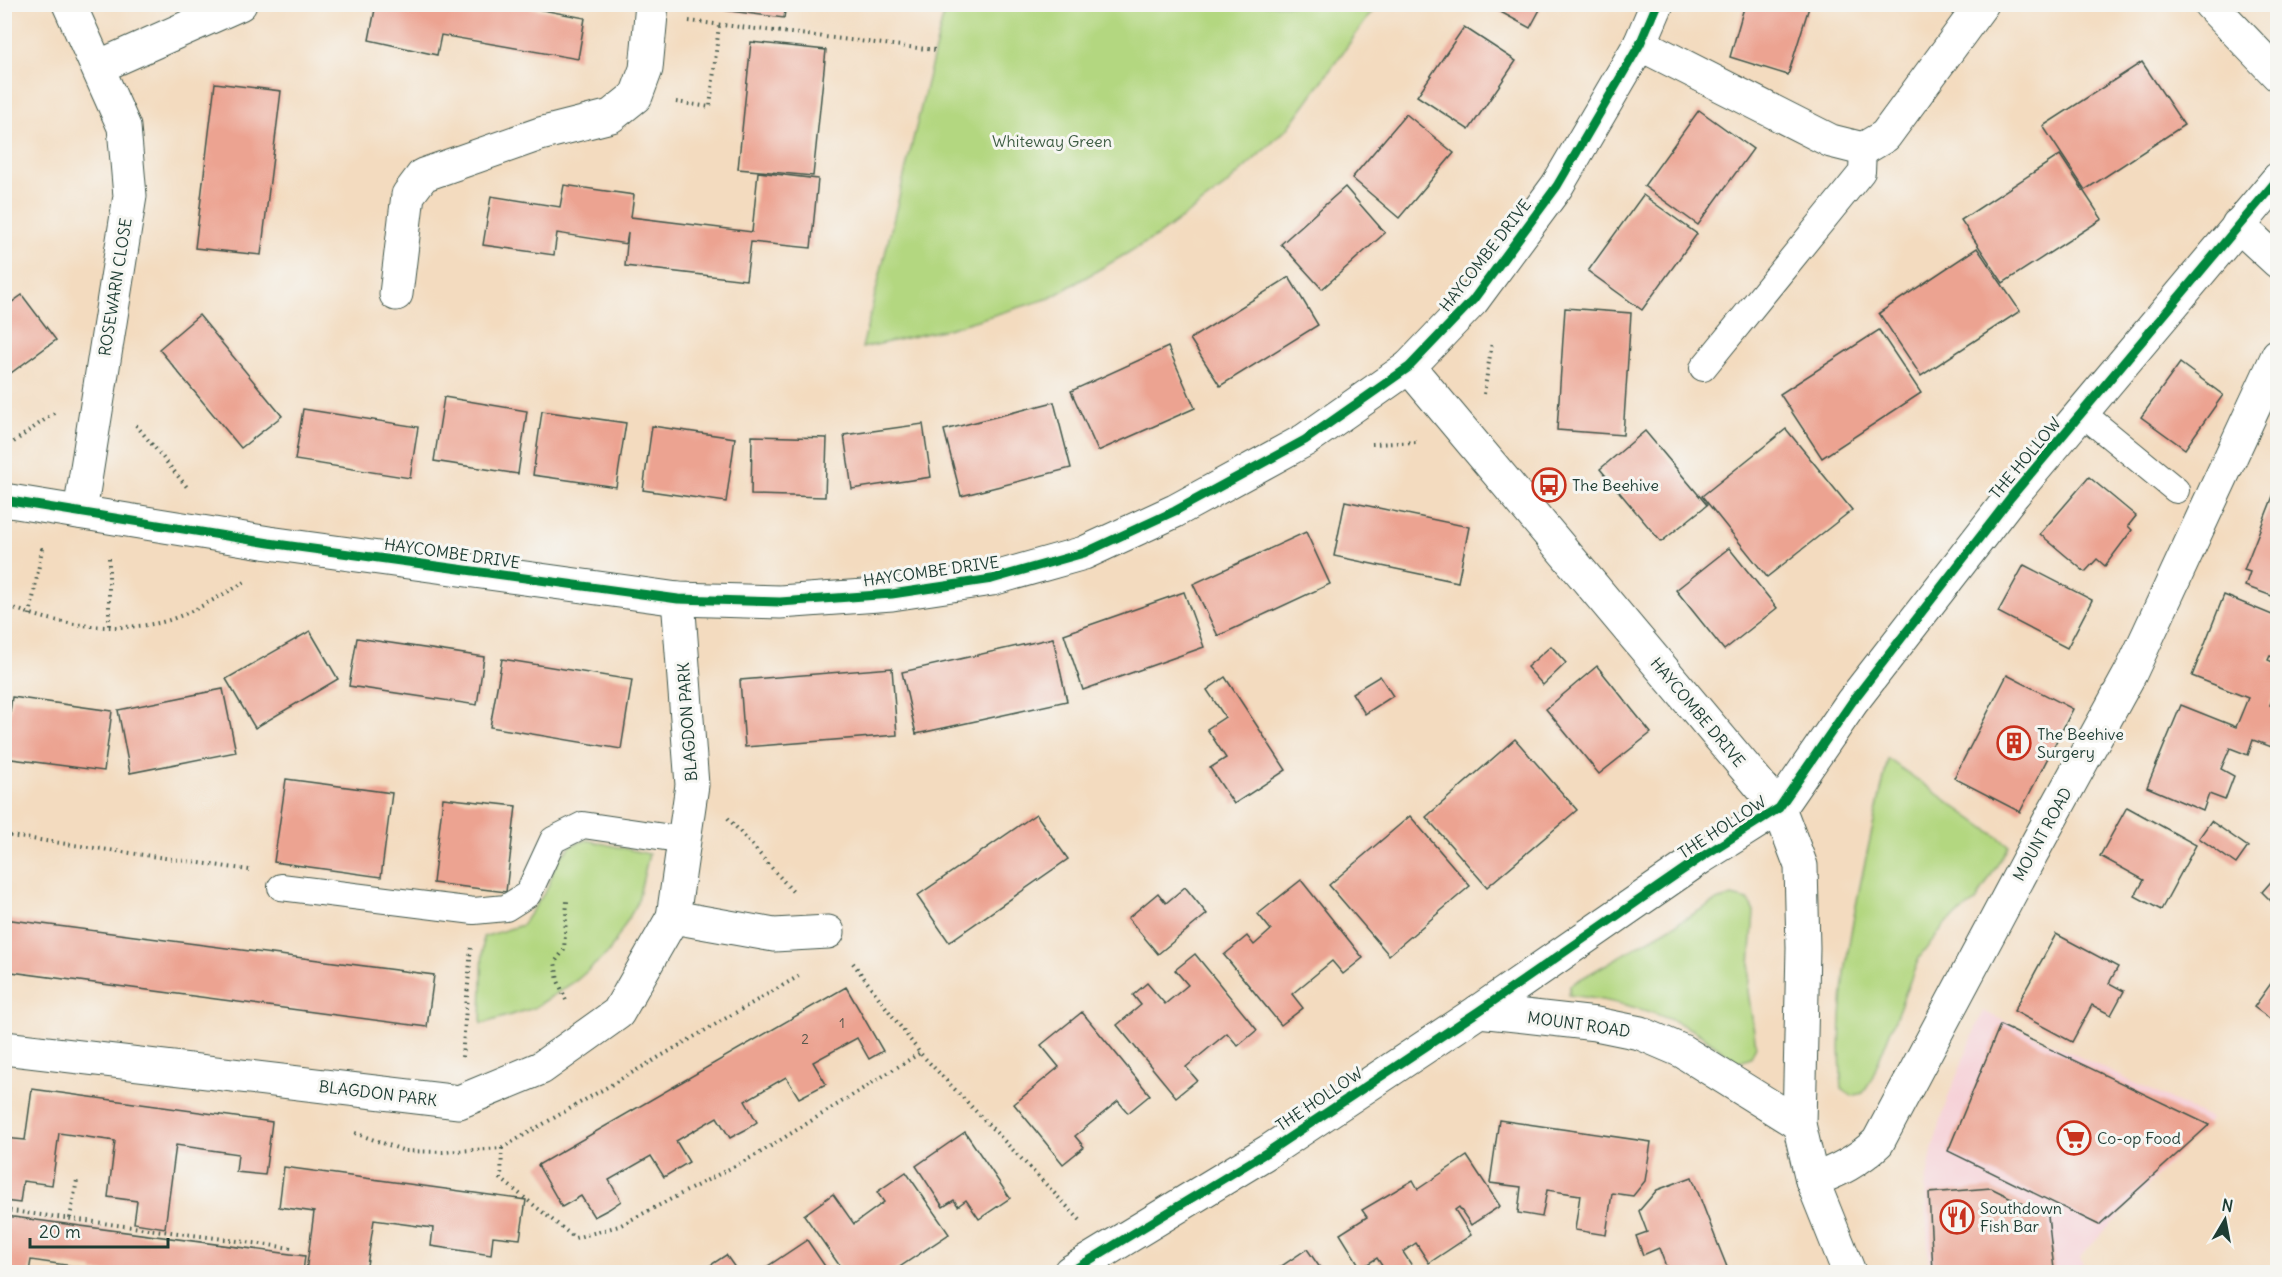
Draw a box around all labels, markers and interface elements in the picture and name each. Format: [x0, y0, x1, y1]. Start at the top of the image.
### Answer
park label: Whiteway Green [992, 131, 1112, 151]
street label: HAYCOMBE DRIVE [1435, 195, 1535, 315]
street label: ROSEWARN CLOSE [94, 217, 136, 357]
street label: THE HOLLOW [1985, 413, 2065, 503]
bus stop icon: The Beehive [1531, 467, 1567, 503]
place label: The Beehive [1572, 475, 1659, 495]
street label: HAYCOMBE DRIVE [383, 534, 521, 572]
street label: HAYCOMBE DRIVE [862, 552, 1000, 590]
street label: HAYCOMBE DRIVE [1646, 653, 1750, 771]
street label: BLAGDON PARK [673, 662, 701, 782]
place label: The Beehive Surgery [2037, 724, 2124, 762]
building icon: The Beehive Surgery [1996, 725, 2032, 761]
street label: MOUNT ROAD [2008, 784, 2076, 884]
street label: THE HOLLOW [1674, 791, 1770, 863]
street label: MOUNT ROAD [1526, 1007, 1632, 1041]
house number: 1 [839, 1014, 845, 1032]
house number: 2 [801, 1030, 809, 1048]
street label: THE HOLLOW [1272, 1062, 1367, 1135]
street label: BLAGDON PARK [318, 1076, 438, 1110]
supermarket icon: Co-op Food [2056, 1120, 2092, 1156]
place label: Co-op Food [2097, 1128, 2181, 1148]
north arrow [2195, 1190, 2255, 1250]
text: N [2220, 1194, 2235, 1216]
place label: Southdown Fish Bar [1980, 1198, 2062, 1236]
restaurant icon: Southdown Fish Bar [1939, 1199, 1975, 1235]
scale bar [30, 1211, 168, 1249]
text: 20 m [39, 1220, 81, 1243]

